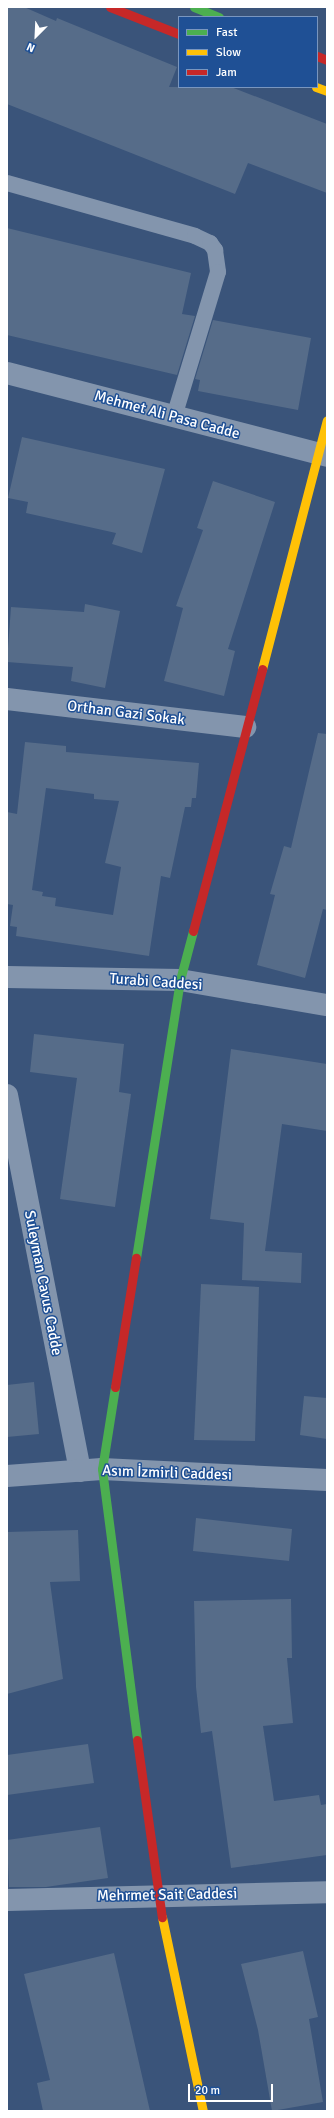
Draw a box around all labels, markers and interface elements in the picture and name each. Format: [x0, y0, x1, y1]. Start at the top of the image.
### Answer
north arrow [16, 16, 56, 56]
legend [178, 16, 318, 88]
text: Fast [216, 25, 237, 40]
text: N [25, 40, 37, 55]
text: Slow [216, 45, 241, 60]
text: Jam [216, 65, 237, 80]
street label: Mehmet Ali Pasa Cadde [92, 387, 242, 443]
street label: Orthan Gazi Sokak [66, 697, 186, 729]
street label: Turabi Caddesi [109, 970, 203, 994]
street label: Suleyman Cavus Cadde [20, 1209, 66, 1357]
street label: Asım İzmirli Caddesi [102, 1462, 232, 1484]
street label: Mehrmet Sait Caddesi [97, 1885, 237, 1905]
scale bar [190, 2076, 275, 2102]
text: 20 m [195, 2083, 220, 2098]

